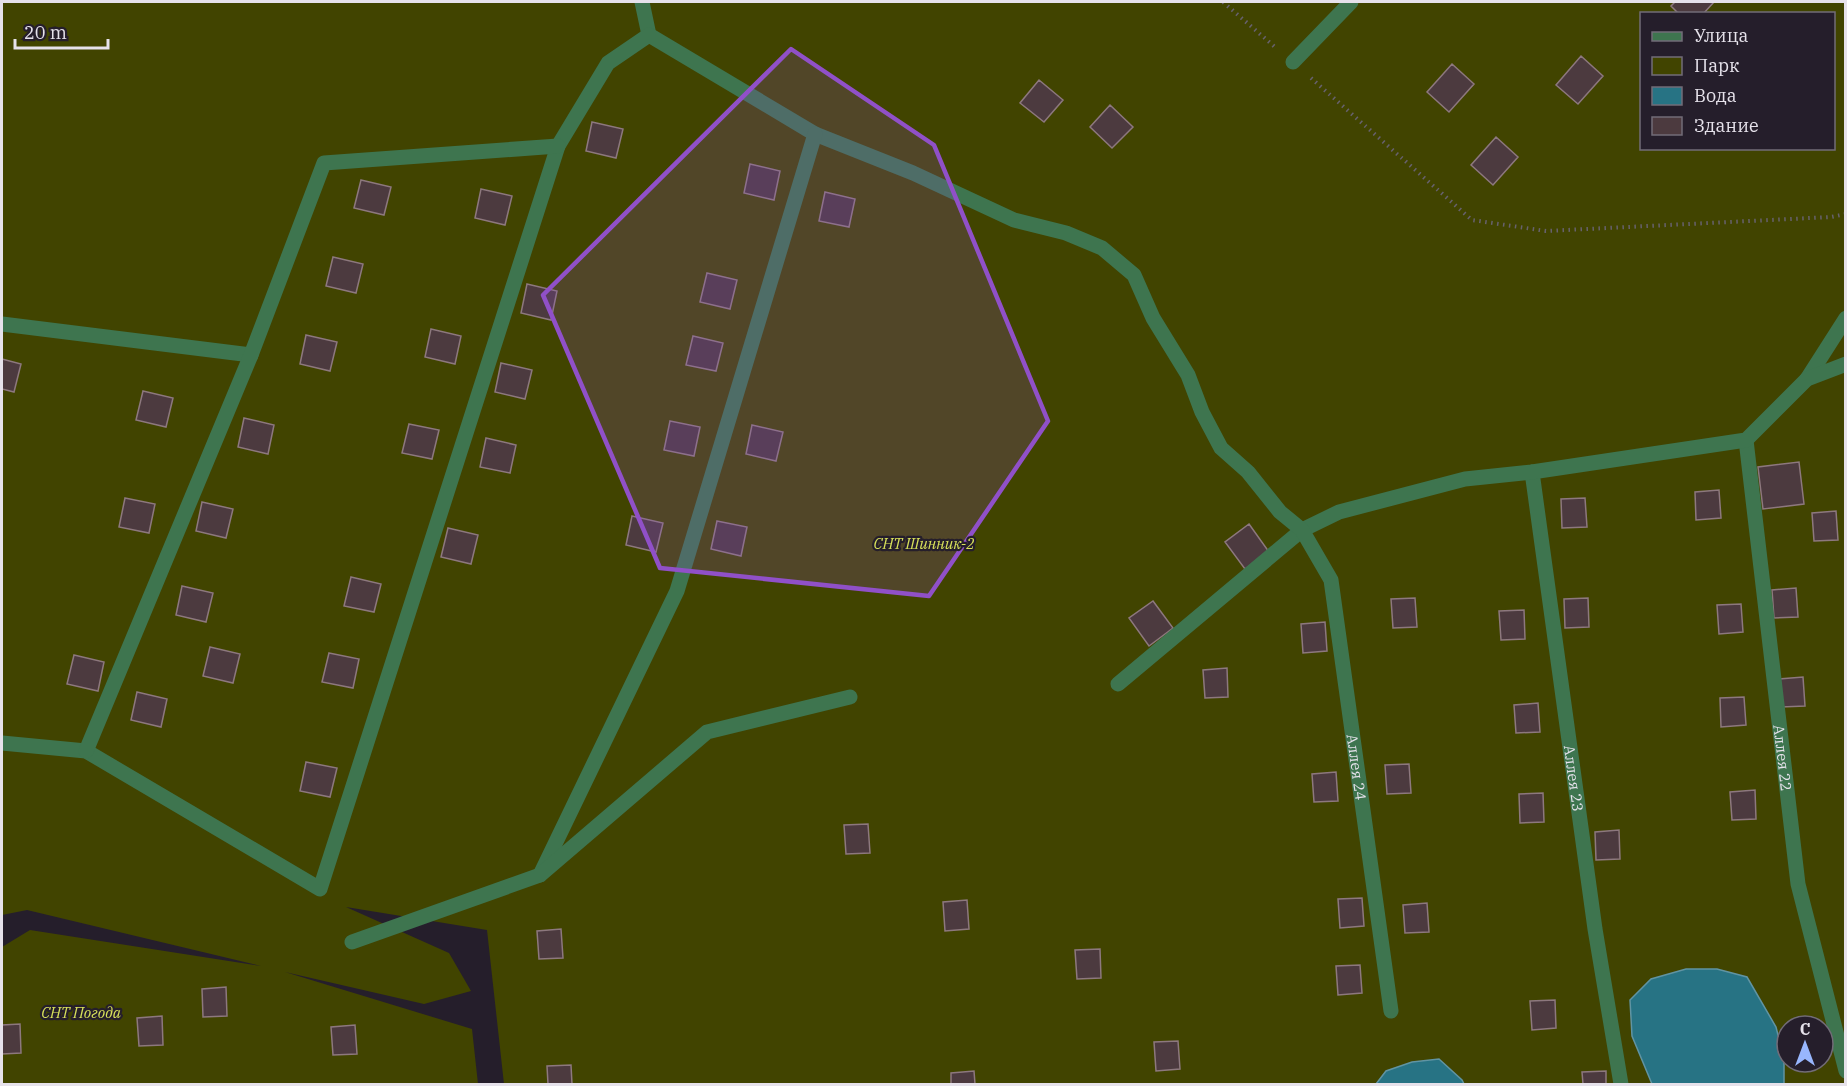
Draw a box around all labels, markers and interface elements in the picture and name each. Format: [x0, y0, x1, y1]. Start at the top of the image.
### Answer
scale bar [15, 12, 108, 50]
legend [1640, 12, 1835, 150]
text: 20 m [24, 21, 67, 44]
text: Улица [1694, 24, 1749, 47]
text: Парк [1694, 54, 1740, 77]
text: Вода [1694, 84, 1737, 107]
text: Здание [1694, 114, 1759, 137]
park label: СНТ Шинник-2 [874, 534, 974, 553]
street label: Аллея 22 [1770, 723, 1797, 792]
street label: Аллея 24 [1343, 733, 1371, 802]
street label: Аллея 23 [1560, 744, 1588, 813]
park label: СНТ Погода [41, 1003, 122, 1022]
north arrow [1775, 1014, 1835, 1074]
text: С [1800, 1019, 1810, 1039]

